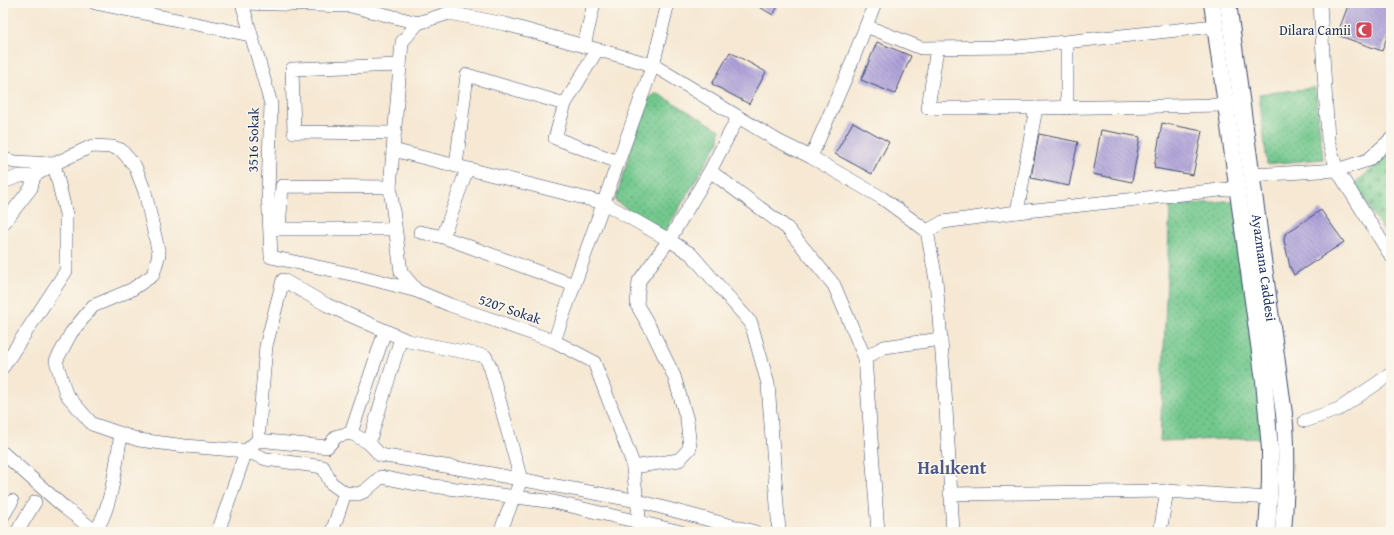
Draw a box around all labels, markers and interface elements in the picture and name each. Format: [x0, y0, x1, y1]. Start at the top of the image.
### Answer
place label: Dilara Camii [1279, 20, 1351, 40]
mosque icon: Dilara Camii [1354, 20, 1374, 40]
street label: 3516 Sokak [242, 107, 264, 173]
street label: Ayazmana Caddesi [1247, 213, 1281, 323]
street label: 5207 Sokak [476, 289, 545, 329]
district label: Halıkent [917, 454, 987, 481]

